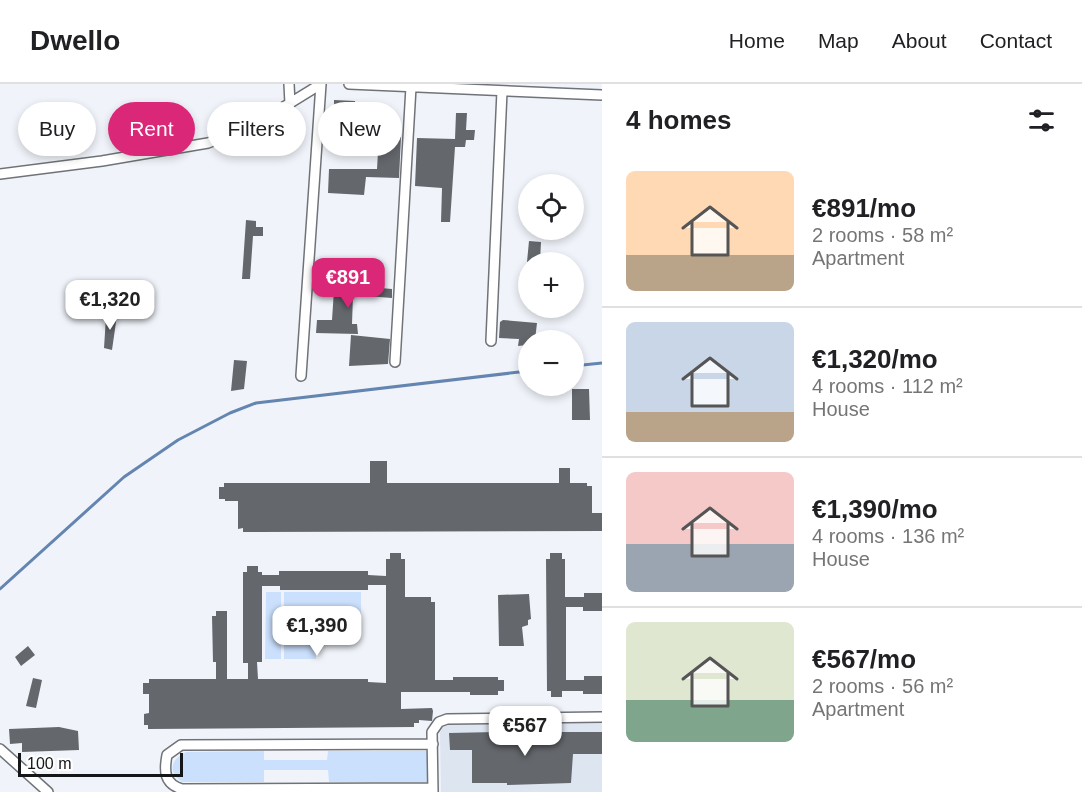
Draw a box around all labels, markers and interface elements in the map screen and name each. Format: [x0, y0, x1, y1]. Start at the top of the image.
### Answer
text: Dwello [30, 25, 120, 56]
text: Home [729, 29, 785, 52]
text: Map [818, 29, 859, 52]
text: About [892, 29, 947, 52]
text: Contact [980, 29, 1052, 52]
chip: Buy [18, 102, 96, 156]
chip: Rent [108, 102, 195, 156]
chip: Filters [207, 102, 306, 156]
chip: New [318, 102, 402, 156]
icon: filters [1025, 104, 1058, 137]
text: 4 homes [626, 105, 732, 135]
map controls [518, 174, 584, 396]
button: locate [518, 174, 584, 240]
text: €891/mo [812, 193, 916, 223]
icon: home [674, 195, 746, 267]
text: 2 rooms · 58 m² [812, 224, 953, 246]
text: Apartment [812, 247, 904, 269]
button: + [518, 252, 584, 318]
pin: €891 [312, 258, 384, 309]
text: €891 [326, 266, 370, 288]
pin: €1,320 [61, 280, 159, 331]
text: €1,320 [79, 288, 141, 310]
button: − [518, 330, 584, 396]
text: €1,320/mo [812, 344, 938, 374]
icon: home [674, 346, 746, 418]
text: 4 rooms · 112 m² [812, 375, 963, 397]
text: House [812, 398, 870, 420]
text: €1,390/mo [812, 494, 938, 524]
icon: home [674, 496, 746, 568]
text: 4 rooms · 136 m² [812, 525, 964, 547]
text: House [812, 548, 870, 570]
pin: €1,390 [268, 606, 366, 657]
text: €1,390 [286, 614, 348, 636]
text: €567/mo [812, 644, 916, 674]
icon: home [674, 646, 746, 718]
text: 2 rooms · 56 m² [812, 675, 953, 697]
text: Apartment [812, 698, 904, 720]
pin: €567 [489, 706, 561, 757]
text: €567 [503, 714, 547, 736]
scale bar [18, 750, 183, 778]
text: 100 m [27, 755, 71, 772]

